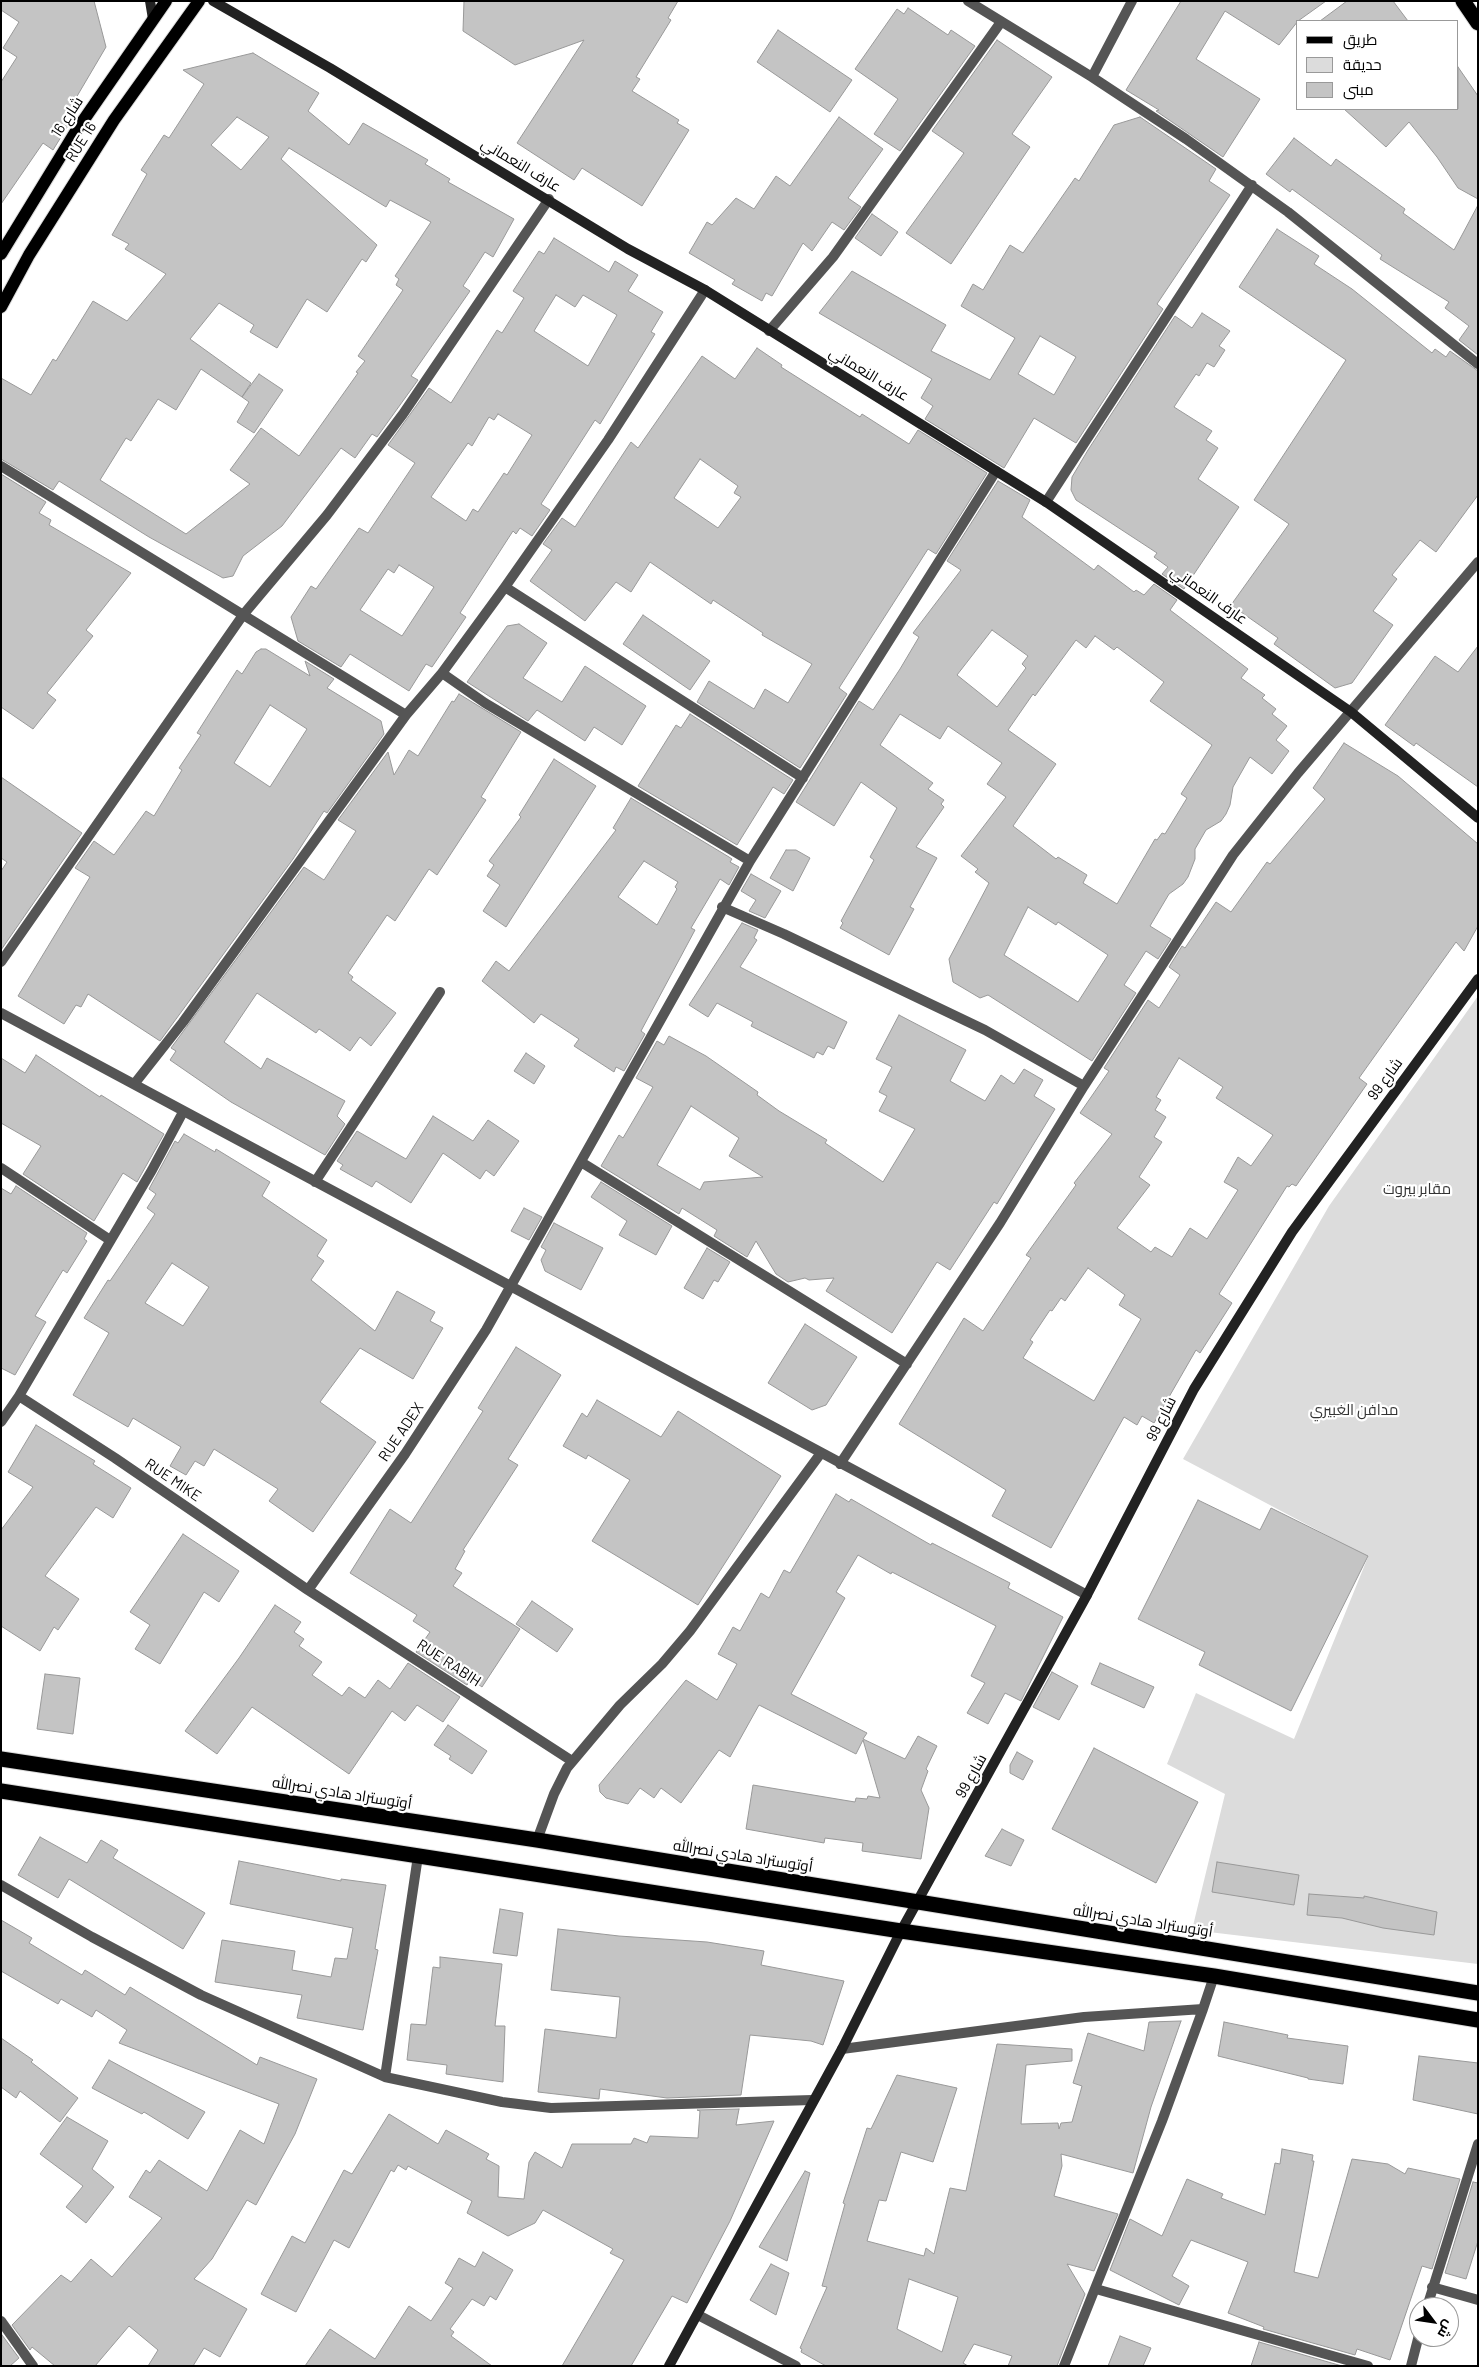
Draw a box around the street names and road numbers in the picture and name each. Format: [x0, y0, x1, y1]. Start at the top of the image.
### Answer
street label: شارع 16 [47, 93, 87, 141]
street label: RUE 16 [62, 119, 100, 165]
street label: عارف النعماني [478, 134, 564, 196]
street label: عارف النعماني [826, 343, 912, 405]
street label: عارف النعماني [1167, 562, 1251, 628]
street label: شارع 99 [1364, 1054, 1406, 1104]
street label: شارع 99 [1142, 1394, 1180, 1444]
street label: RUE ADEX [375, 1399, 427, 1465]
street label: RUE MIKE [142, 1455, 204, 1505]
street label: RUE RABIH [414, 1636, 484, 1690]
street label: شارع 99 [952, 1751, 990, 1801]
street label: أوتوستراد هادي نصرالله [271, 1773, 413, 1813]
street label: أوتوستراد هادي نصرالله [672, 1836, 814, 1876]
street label: أوتوستراد هادي نصرالله [1072, 1901, 1214, 1941]

